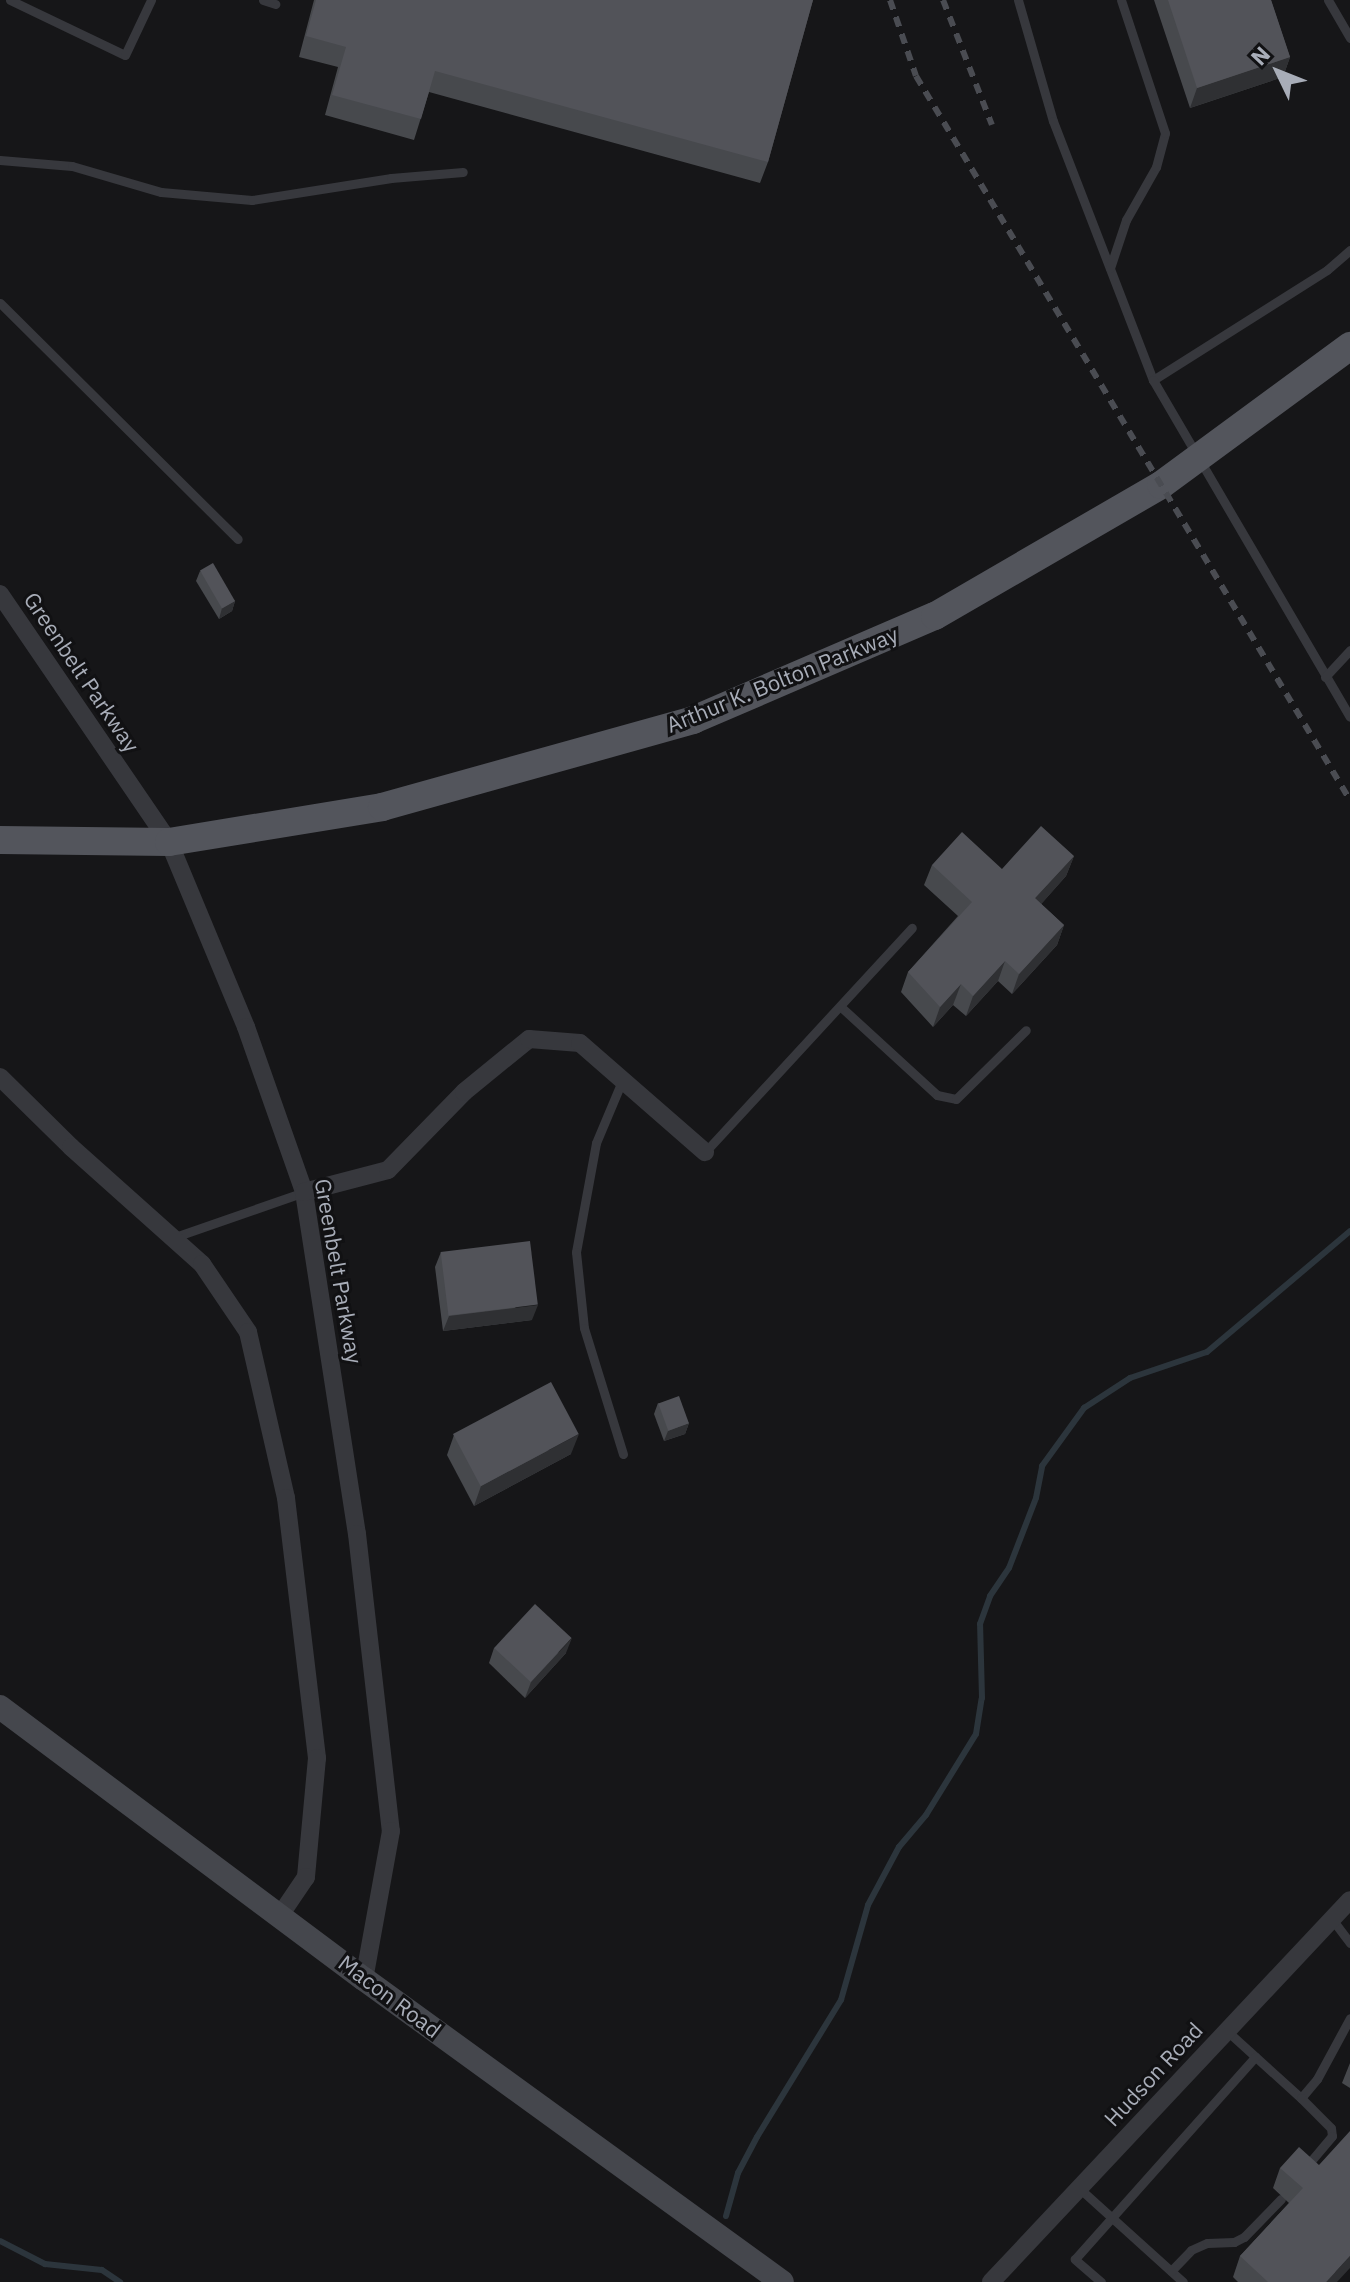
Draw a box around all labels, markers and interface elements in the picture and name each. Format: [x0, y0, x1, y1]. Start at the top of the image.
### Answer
north arrow [1238, 32, 1318, 112]
text: N [1244, 40, 1276, 71]
street label: Greenbelt Parkway [19, 587, 145, 757]
street label: Arthur K. Bolton Parkway [662, 620, 902, 738]
street label: Greenbelt Parkway [310, 1176, 368, 1366]
street label: Macon Road [334, 1949, 446, 2043]
street label: Hudson Road [1098, 2017, 1208, 2131]

